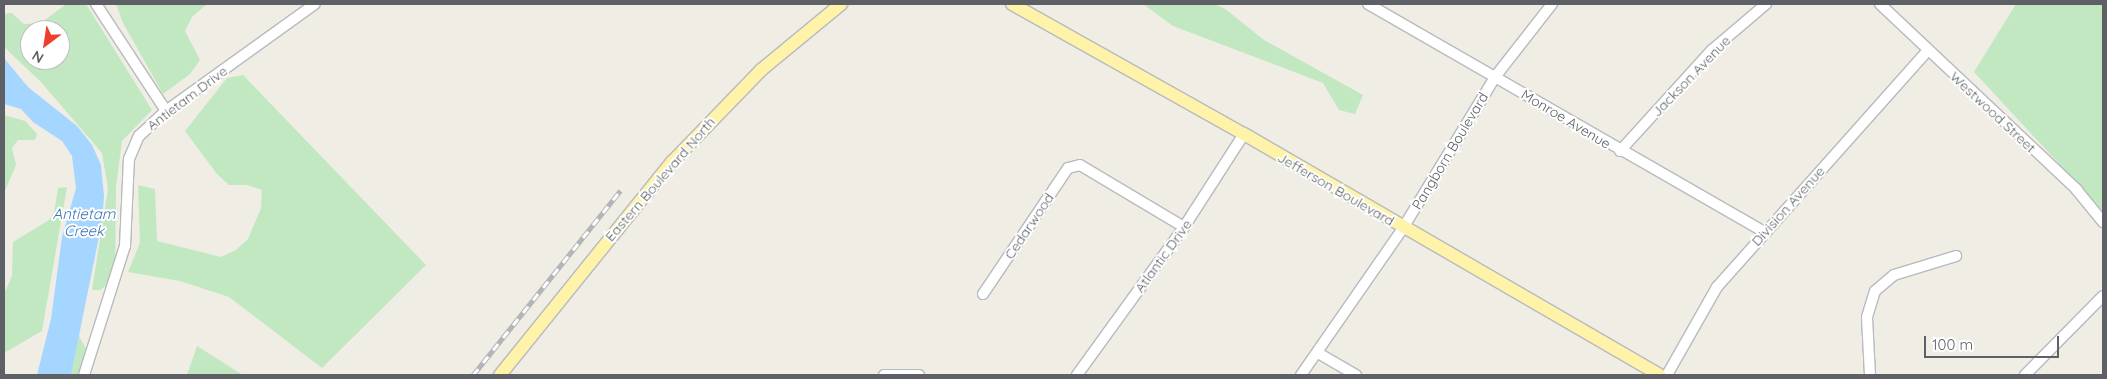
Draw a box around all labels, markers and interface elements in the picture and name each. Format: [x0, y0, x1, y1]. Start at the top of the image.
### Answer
north arrow [20, 20, 70, 70]
street label: Jackson Avenue [1648, 32, 1734, 120]
text: N [29, 47, 47, 67]
street label: Antietam Drive [143, 62, 231, 134]
street label: Westwood Street [1947, 68, 2039, 156]
street label: Monroe Avenue [1518, 86, 1614, 152]
street label: Pangborn Boulevard [1408, 89, 1492, 213]
street label: Eastern Boulevard North [601, 113, 719, 245]
street label: Jefferson Boulevard [1275, 149, 1397, 229]
street label: Division Avenue [1748, 163, 1828, 249]
street label: Cedarwood [1001, 190, 1057, 262]
water label: Antietam Creek [53, 204, 115, 239]
street label: Atlantic Drive [1131, 216, 1195, 296]
scale bar [1927, 326, 2062, 358]
text: 100 m [1932, 335, 1973, 354]

